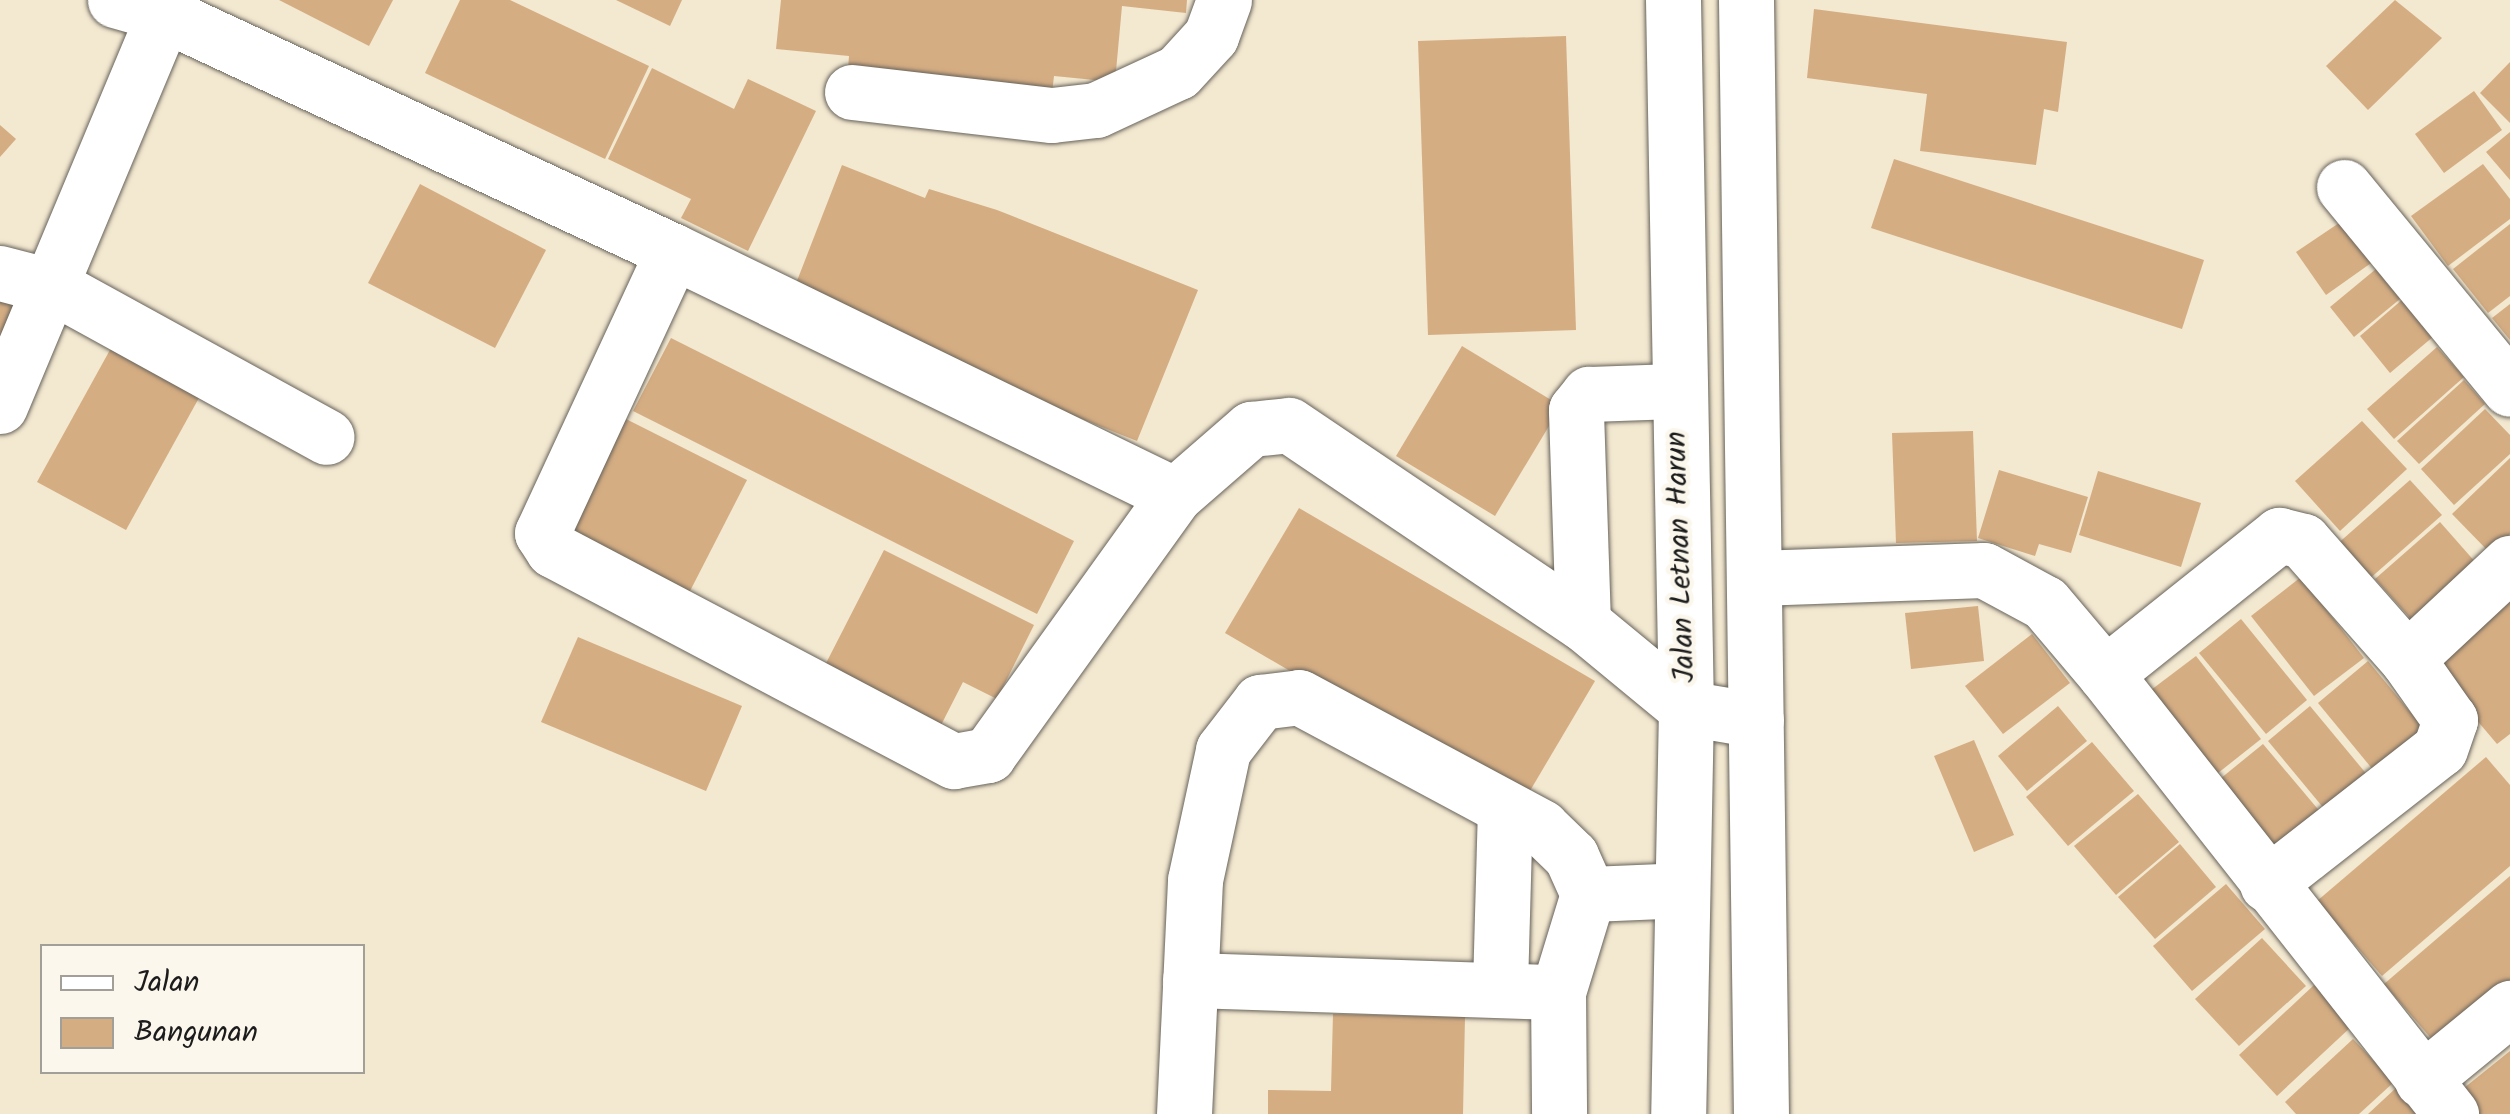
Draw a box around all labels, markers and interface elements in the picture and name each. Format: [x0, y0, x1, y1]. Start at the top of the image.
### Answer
street label: Jalan Letnan Harun [1659, 431, 1703, 683]
legend [40, 944, 365, 1074]
text: Jalan [134, 959, 200, 1007]
text: Bangunan [134, 1009, 258, 1057]

